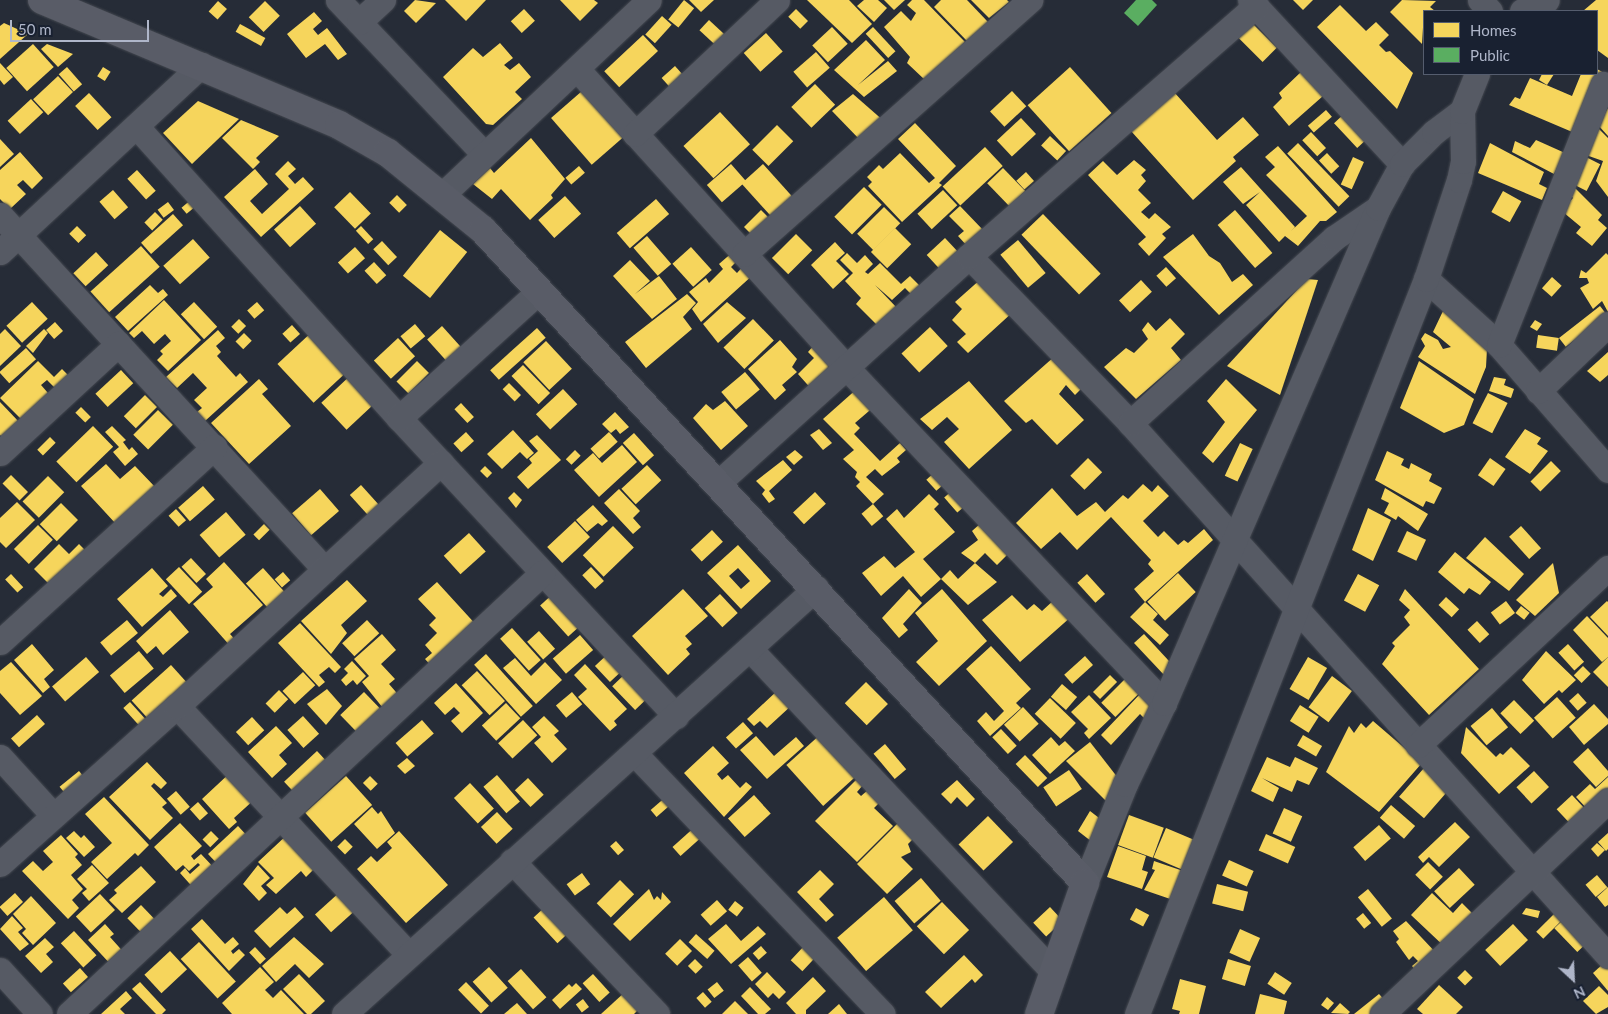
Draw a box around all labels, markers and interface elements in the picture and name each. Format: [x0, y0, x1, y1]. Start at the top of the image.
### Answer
scale bar [12, 10, 151, 42]
legend [1423, 10, 1598, 75]
text: 50 m [18, 20, 52, 38]
text: Homes [1470, 21, 1516, 39]
text: Public [1470, 46, 1510, 64]
north arrow [1548, 954, 1598, 1004]
text: N [1571, 983, 1588, 1003]

